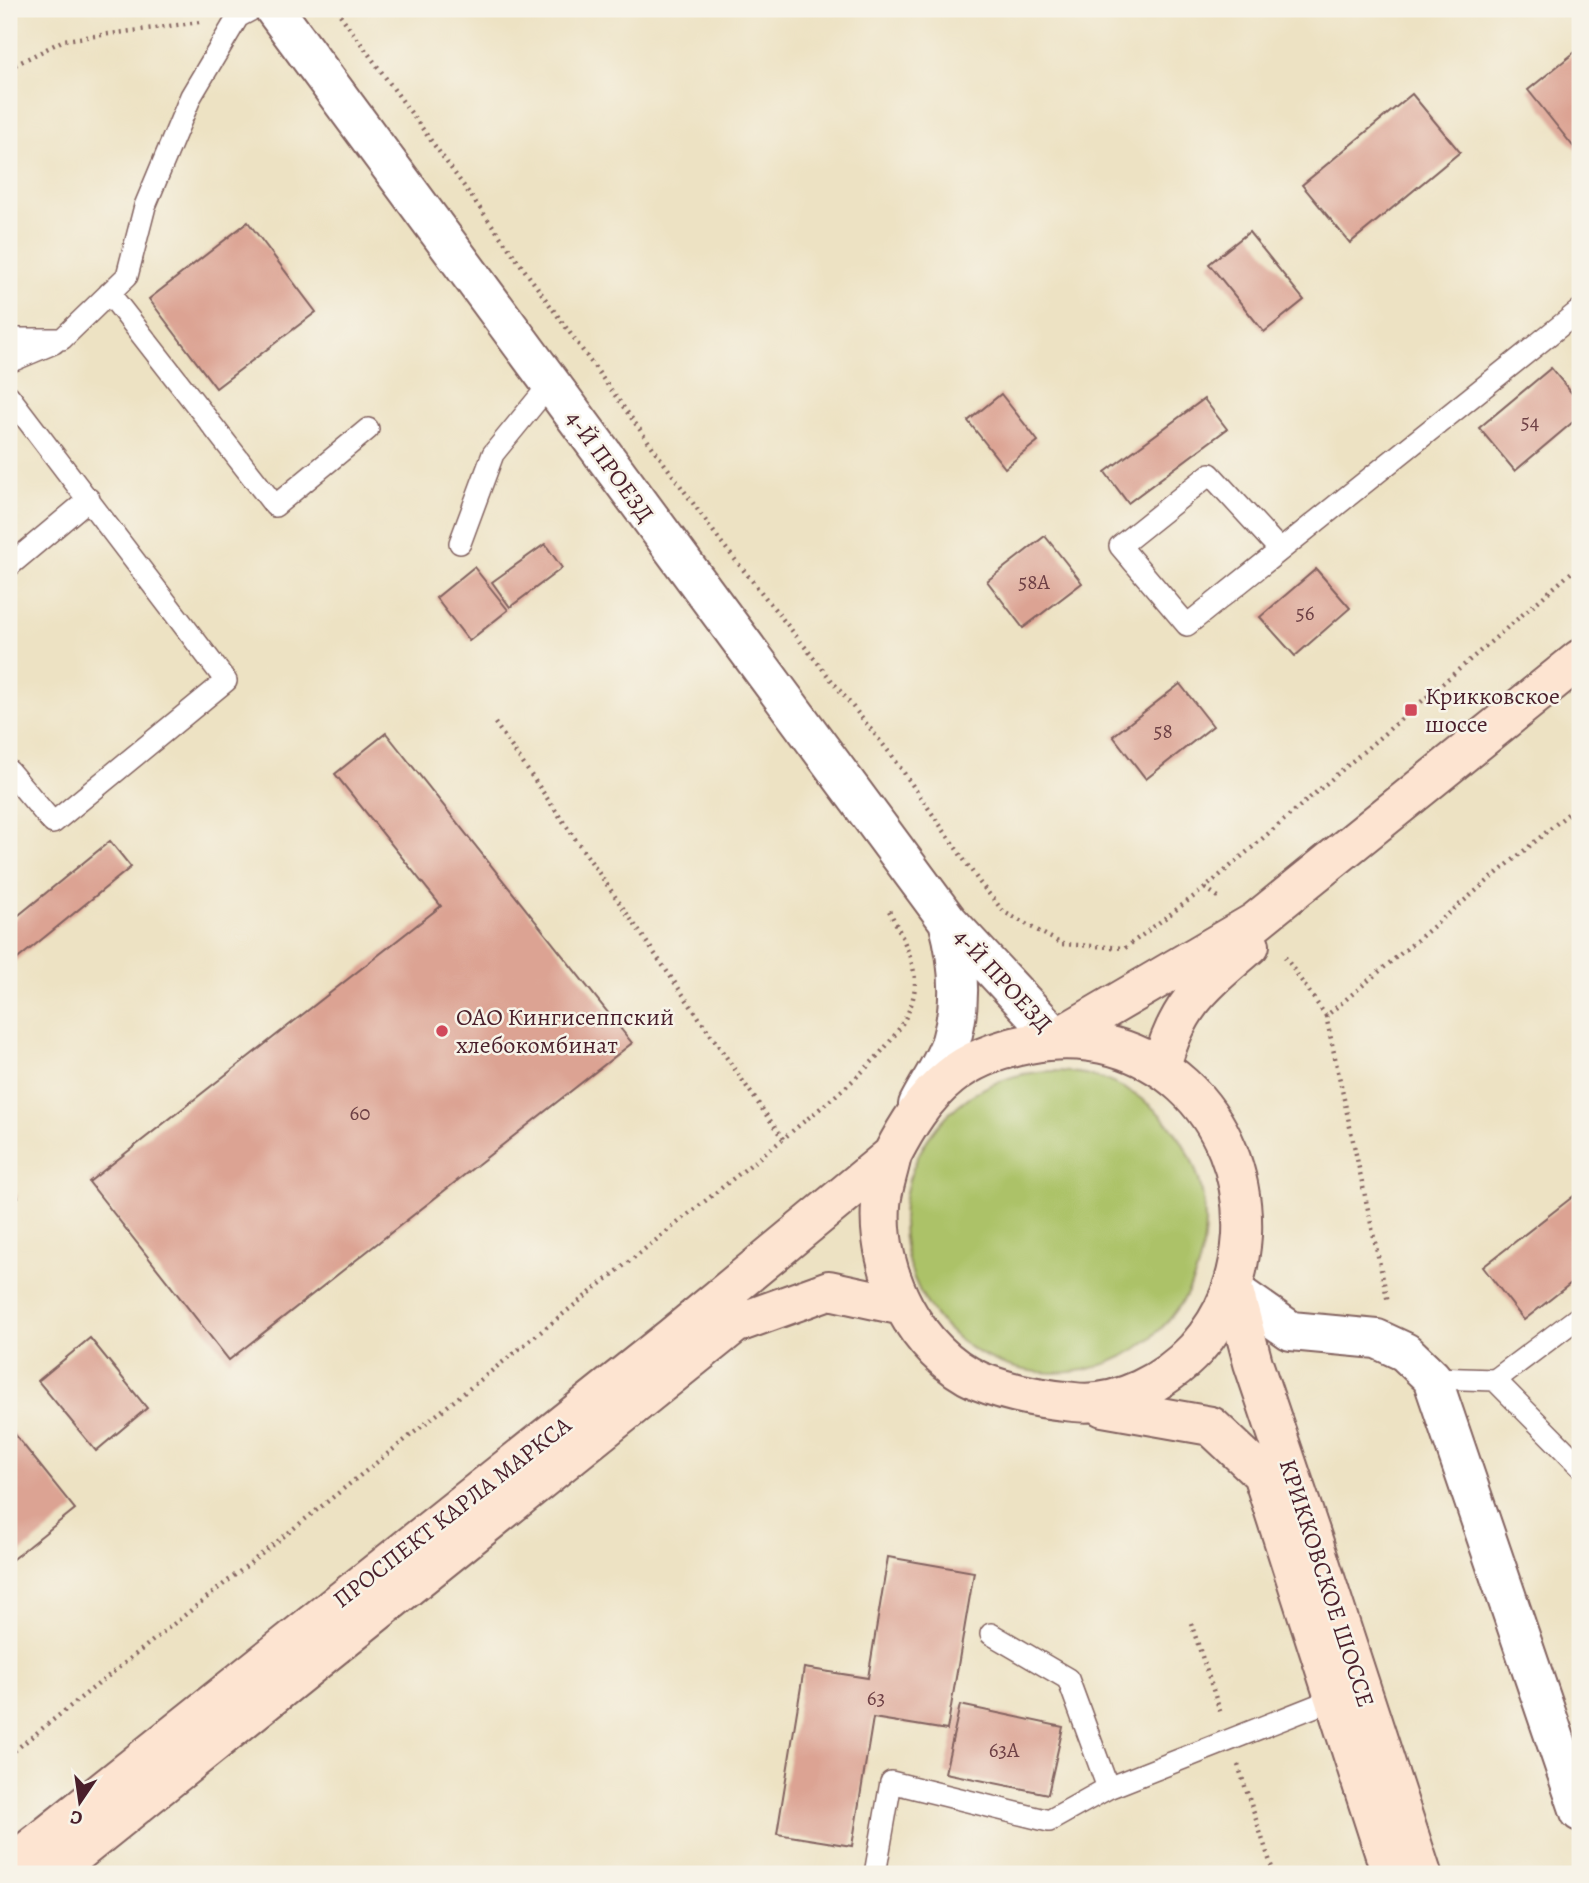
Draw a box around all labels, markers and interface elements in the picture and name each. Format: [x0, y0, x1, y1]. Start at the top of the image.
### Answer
street label: 4-Й ПРОЕЗД [559, 404, 661, 528]
house number: 54 [1521, 408, 1539, 436]
house number: 58А [1018, 568, 1050, 596]
house number: 56 [1296, 599, 1315, 627]
place label: Крикковское шоссе [1425, 680, 1560, 740]
marker: Крикковское шоссе [1403, 702, 1419, 718]
house number: 58 [1153, 717, 1173, 745]
street label: 4-Й ПРОЕЗД [947, 921, 1059, 1039]
place label: ОАО Кингисеппский хлебокомбинат [456, 1001, 674, 1061]
marker: ОАО Кингисеппский хлебокомбинат [434, 1023, 450, 1039]
house number: 60 [350, 1099, 370, 1127]
street label: ПРОСПЕКТ КАРЛА МАРКСА [326, 1408, 578, 1615]
street label: КРИККОВСКОЕ ШОССЕ [1272, 1455, 1382, 1711]
house number: 63 [867, 1684, 885, 1712]
house number: 63А [989, 1736, 1020, 1764]
north arrow [46, 1768, 116, 1838]
text: С [68, 1804, 85, 1832]

